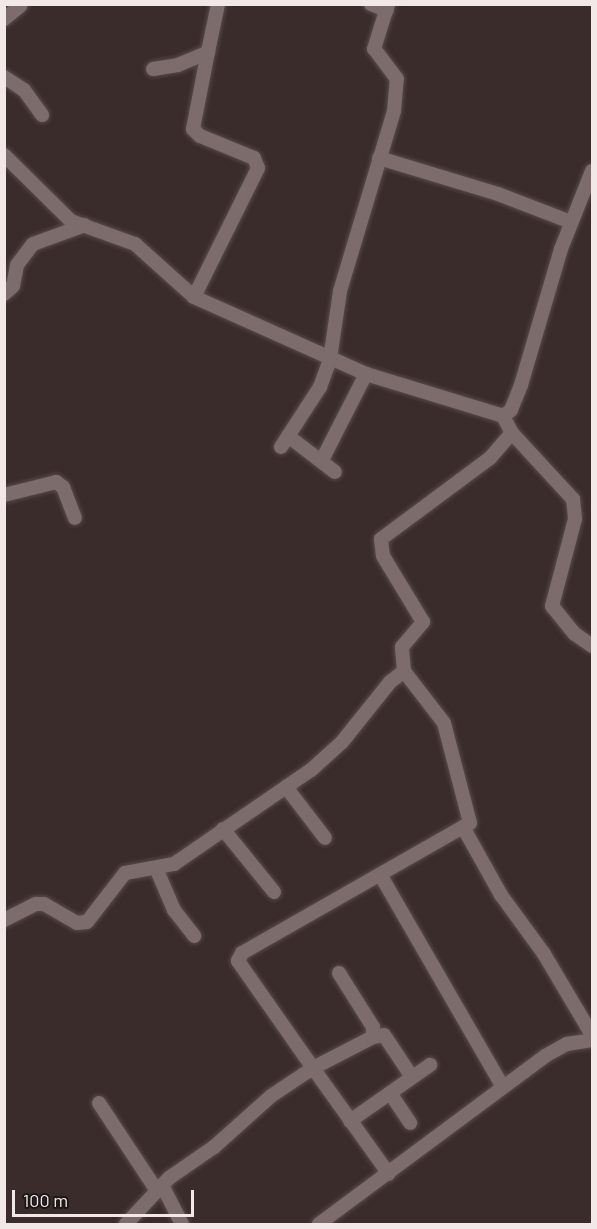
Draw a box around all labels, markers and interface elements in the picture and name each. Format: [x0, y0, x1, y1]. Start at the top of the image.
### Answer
scale bar [15, 1178, 196, 1216]
text: 100 m [23, 1189, 68, 1211]

